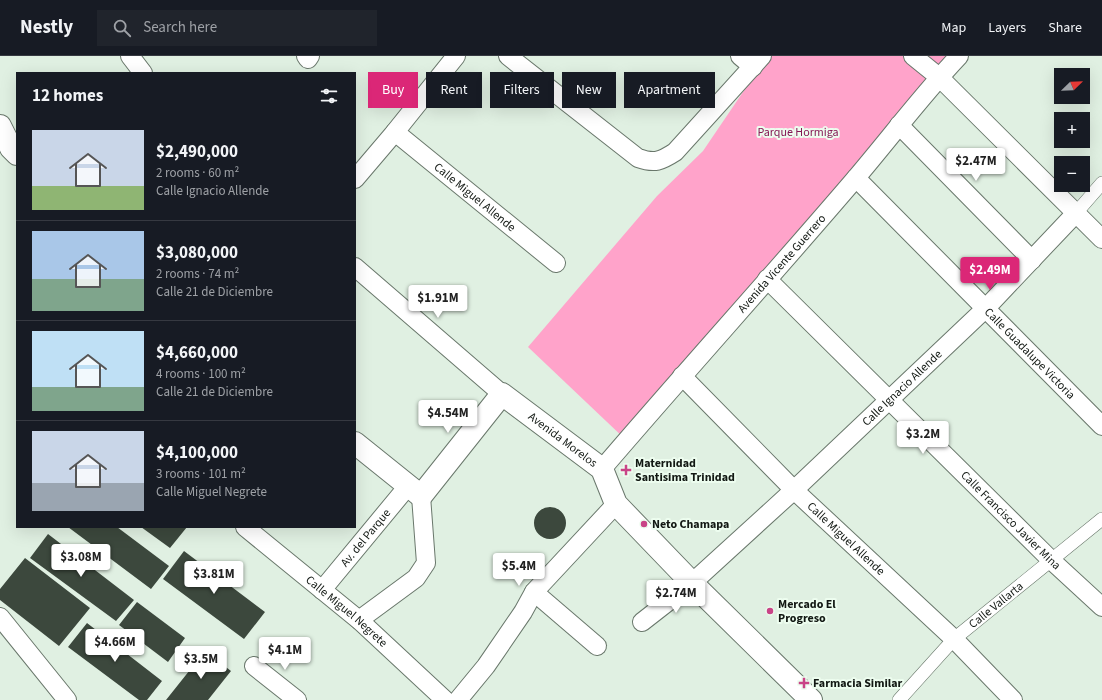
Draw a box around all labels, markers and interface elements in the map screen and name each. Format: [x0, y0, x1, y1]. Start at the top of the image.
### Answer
search box [97, 10, 377, 46]
text: Nestly [20, 14, 73, 41]
icon: search [111, 17, 133, 39]
text: Search here [143, 17, 217, 38]
text: Map [941, 18, 966, 38]
text: Layers [988, 18, 1026, 38]
text: Share [1048, 18, 1082, 38]
north arrow [1054, 68, 1090, 104]
map controls [1054, 68, 1090, 192]
chip: Buy [368, 72, 418, 108]
chip: Rent [426, 72, 482, 108]
chip: Filters [490, 72, 554, 108]
chip: New [562, 72, 616, 108]
chip: Apartment [624, 72, 715, 108]
text: 12 homes [32, 84, 103, 108]
icon: filters [318, 85, 340, 107]
button: + [1054, 112, 1090, 148]
park label: Parque Hormiga [757, 124, 839, 141]
text: $2,490,000 [156, 140, 238, 164]
icon: home [64, 146, 112, 194]
pin: $2.47M [943, 148, 1009, 182]
text: $2.47M [955, 152, 997, 170]
button: − [1054, 156, 1090, 192]
street label: Calle Miguel Allende [430, 159, 519, 235]
text: 2 rooms · 60 m² [156, 164, 239, 182]
text: Calle Ignacio Allende [156, 182, 269, 200]
street label: Avenida Vicente Guerrero [734, 210, 830, 317]
text: $3,080,000 [156, 241, 238, 265]
icon: home [64, 247, 112, 295]
pin: $2.49M [957, 257, 1023, 291]
text: $2.49M [969, 261, 1011, 279]
text: 2 rooms · 74 m² [156, 265, 239, 283]
text: Calle 21 de Diciembre [156, 283, 273, 301]
pin: $1.91M [405, 285, 471, 319]
text: $1.91M [417, 289, 459, 307]
street label: Calle Guadalupe Victoria [981, 304, 1079, 403]
text: $4,660,000 [156, 341, 238, 365]
street label: Calle Ignacio Allende [858, 346, 946, 430]
icon: home [64, 347, 112, 395]
text: 4 rooms · 100 m² [156, 365, 246, 383]
text: Calle 21 de Diciembre [156, 383, 273, 401]
pin: $4.54M [415, 400, 481, 434]
text: $4.54M [427, 404, 469, 422]
street label: Avenida Morelos [525, 408, 601, 471]
pin: $3.2M [895, 421, 951, 455]
text: $3.2M [906, 425, 940, 443]
text: $4,100,000 [156, 441, 238, 465]
icon: home [64, 447, 112, 495]
place label: Maternidad Santisima Trinidad [635, 455, 735, 486]
marker: Maternidad Santisima Trinidad [620, 464, 632, 476]
text: 3 rooms · 101 m² [156, 465, 246, 483]
street label: Calle Francisco Javier Mina [957, 467, 1065, 574]
text: Calle Miguel Negrete [156, 483, 267, 501]
street label: Calle Miguel Allende [803, 498, 889, 579]
street label: Av. del Parque [336, 505, 394, 570]
place label: Neto Chamapa [652, 516, 729, 533]
marker: Neto Chamapa [639, 519, 649, 529]
pin: $3.08M [48, 544, 114, 578]
text: $3.08M [60, 548, 102, 566]
pin: $5.4M [491, 553, 547, 587]
text: $5.4M [502, 557, 536, 575]
pin: $3.81M [181, 561, 247, 595]
text: $3.81M [193, 565, 235, 583]
street label: Calle Miguel Negrete [302, 571, 391, 651]
street label: Calle Vallarta [965, 578, 1027, 632]
pin: $2.74M [643, 580, 709, 614]
text: $2.74M [655, 584, 697, 602]
place label: Mercado El Progreso [778, 596, 836, 627]
marker: Mercado El Progreso [765, 606, 775, 616]
pin: $4.66M [82, 629, 148, 663]
text: $4.66M [94, 633, 136, 651]
pin: $4.1M [257, 637, 313, 671]
text: $4.1M [268, 641, 302, 659]
pin: $3.5M [173, 646, 229, 680]
text: $3.5M [184, 650, 218, 668]
place label: Farmacia Similar [813, 675, 903, 692]
marker: Farmacia Similar [798, 677, 810, 689]

